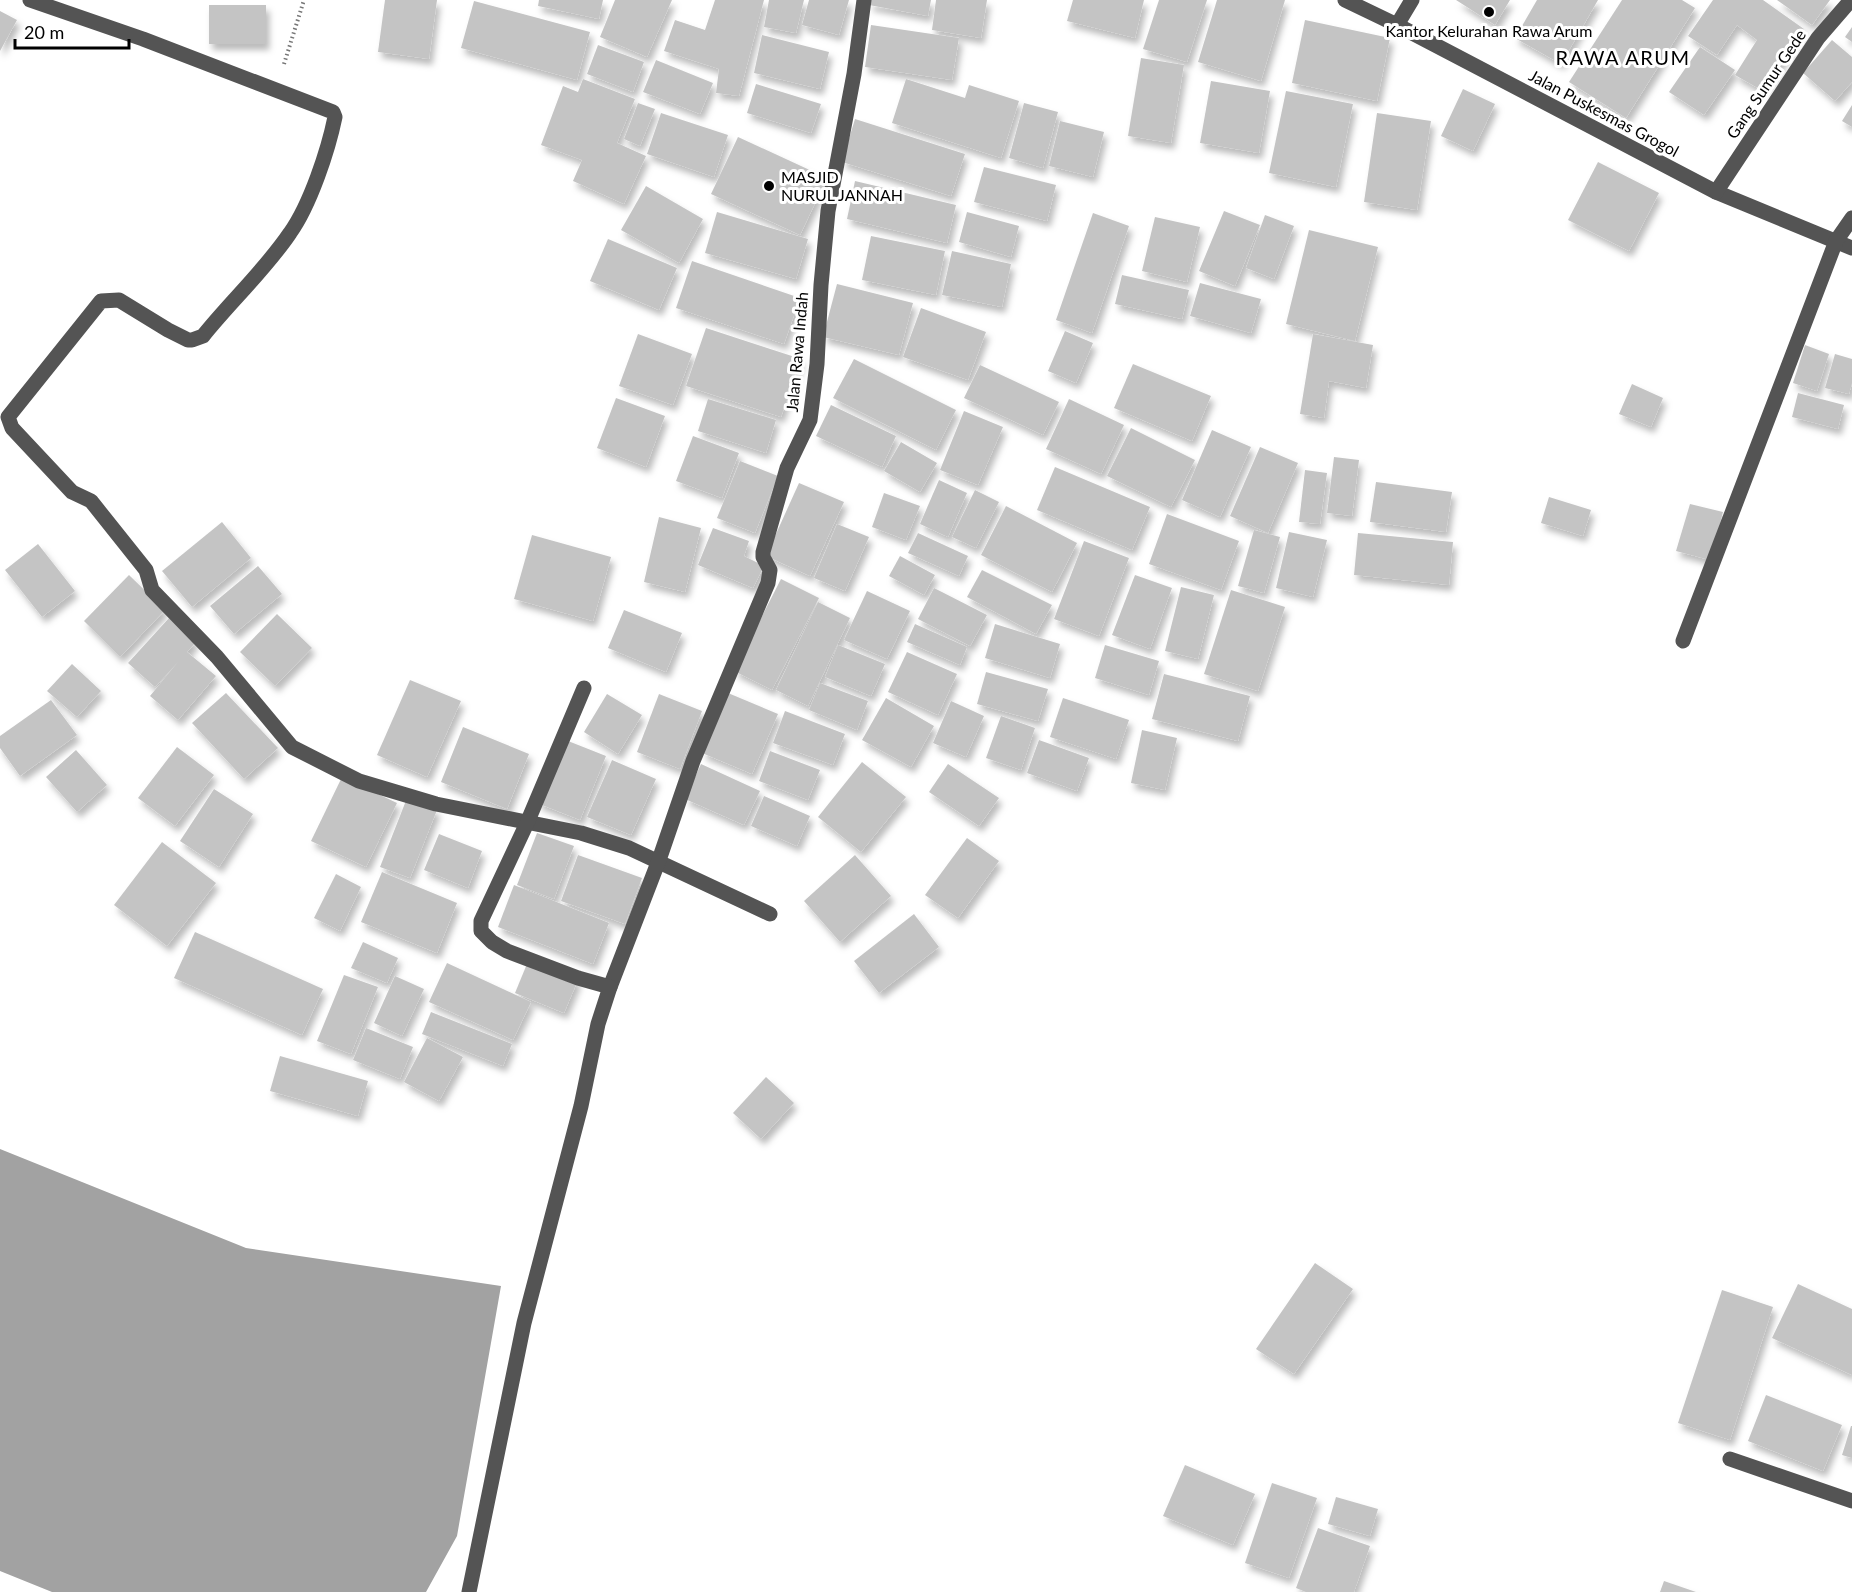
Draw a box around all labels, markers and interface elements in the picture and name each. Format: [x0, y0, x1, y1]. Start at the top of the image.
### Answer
marker: Kantor Kelurahan Rawa Arum [1482, 5, 1496, 19]
scale bar [15, 12, 129, 50]
text: 20 m [24, 21, 64, 43]
place label: Kantor Kelurahan Rawa Arum [1386, 21, 1592, 40]
street label: Gang Sumur Gede [1722, 26, 1809, 142]
district label: RAWA ARUM [1555, 45, 1691, 69]
street label: Jalan Puskesmas Grogol [1526, 65, 1682, 160]
place label: MASJID NURUL JANNAH [781, 167, 903, 204]
marker: MASJID NURUL JANNAH [762, 179, 776, 193]
street label: Jalan Rawa Indah [782, 291, 811, 413]

